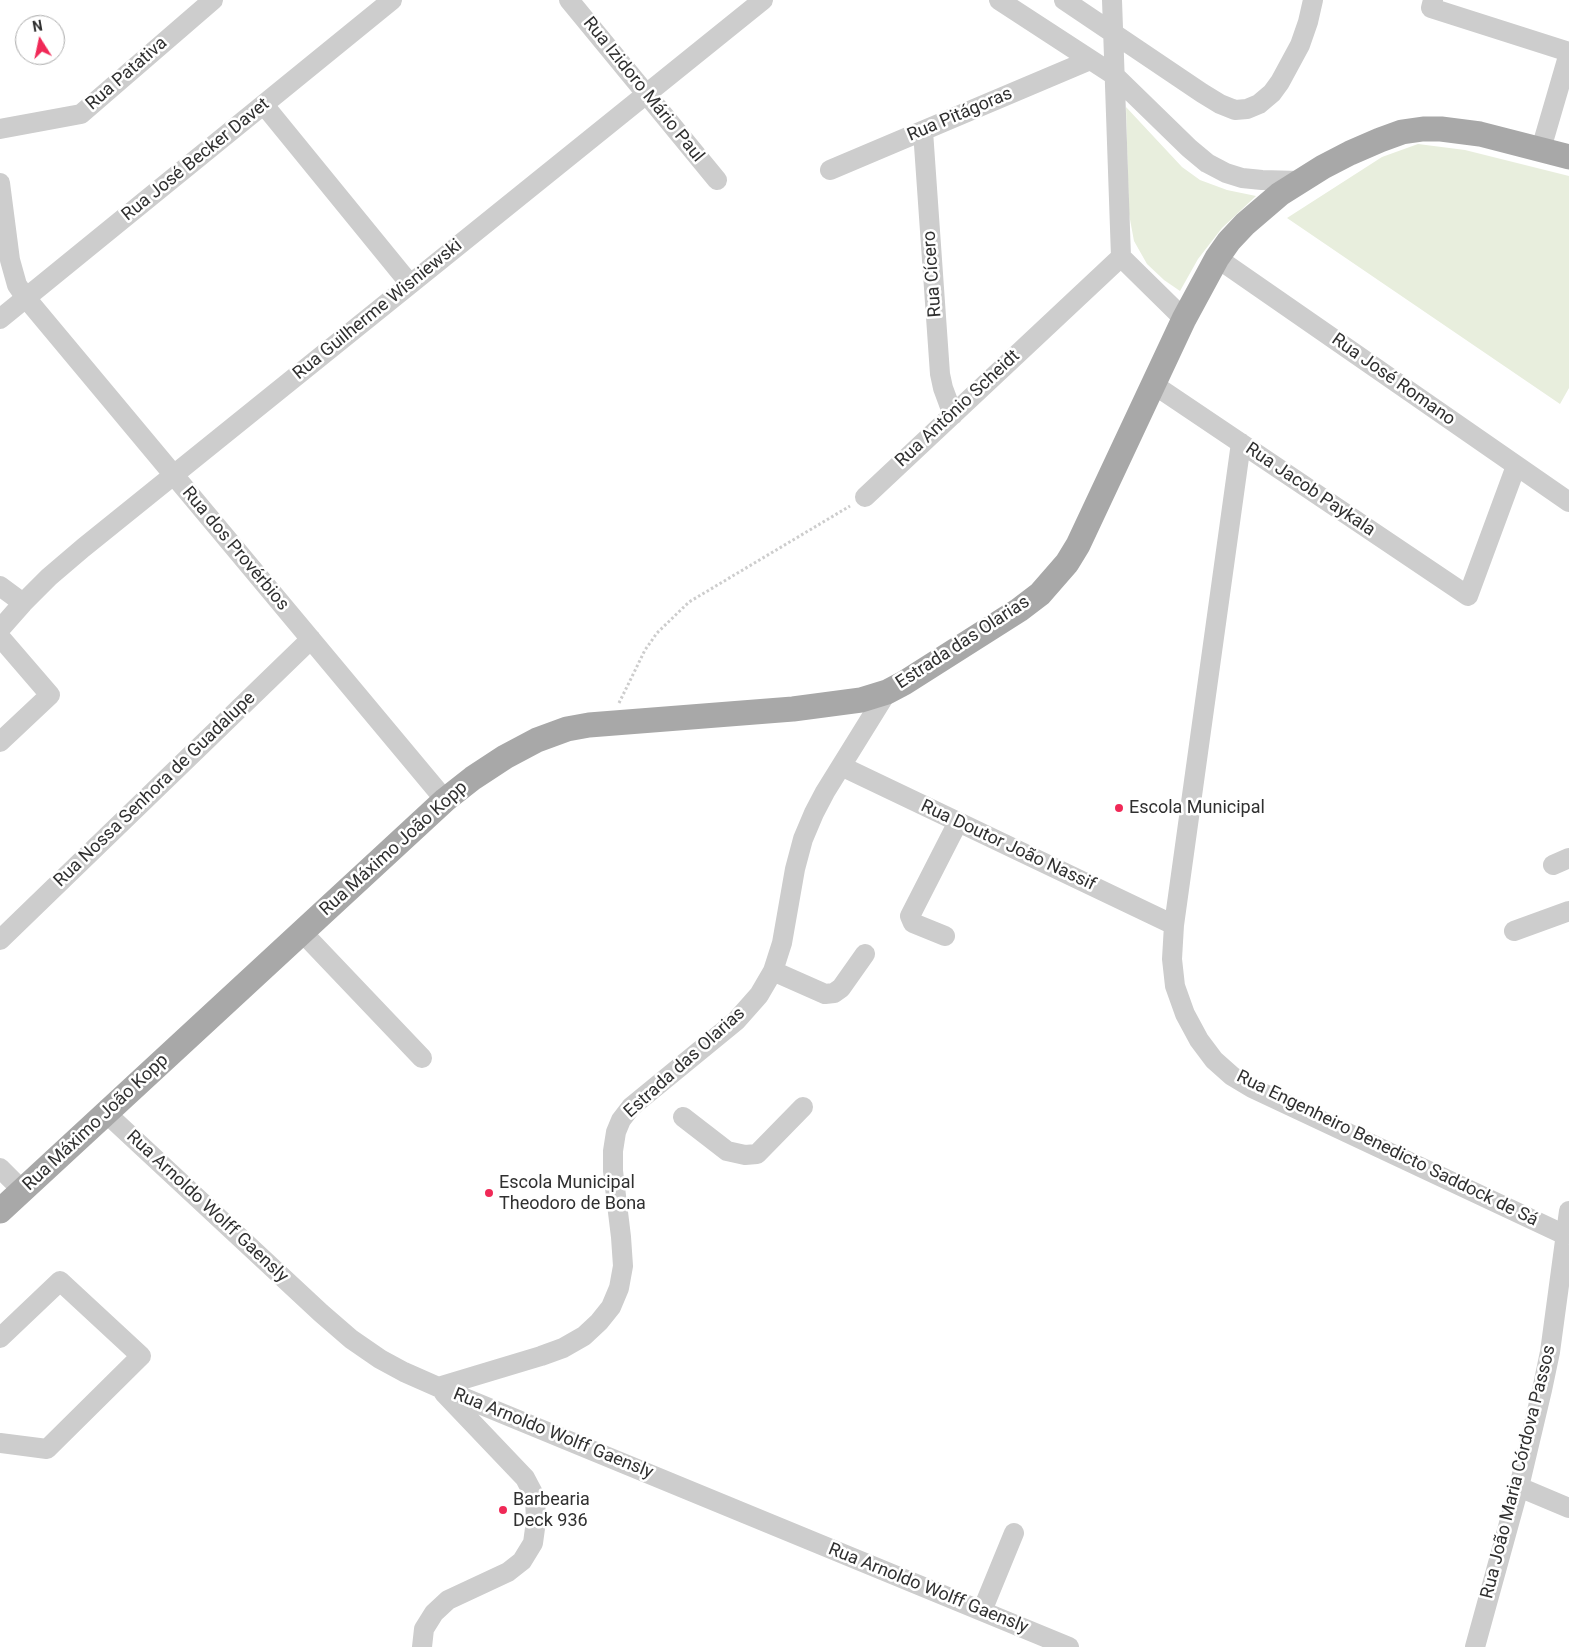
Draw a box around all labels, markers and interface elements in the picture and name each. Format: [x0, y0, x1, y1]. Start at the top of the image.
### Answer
street label: Rua Izidoro Mário Paul [578, 13, 708, 167]
north arrow [15, 15, 65, 65]
text: N [31, 17, 44, 35]
street label: Rua Patativa [82, 33, 172, 115]
street label: Rua Pitágoras [904, 83, 1016, 147]
street label: Rua José Becker Davet [118, 94, 274, 226]
street label: Rua Cícero [919, 230, 947, 318]
street label: Rua Guilherme Wisniewski [289, 235, 467, 385]
street label: Rua José Romano [1327, 329, 1459, 431]
street label: Rua Antônio Scheidt [891, 346, 1025, 472]
street label: Rua Jacob Paykala [1241, 439, 1379, 541]
street label: Rua dos Provérbios [177, 483, 293, 615]
street label: Estrada das Olarias [892, 592, 1034, 694]
street label: Rua Nossa Senhora de Guadalupe [50, 688, 260, 892]
street label: Rua Máximo João Kopp [316, 777, 472, 921]
street label: Rua Doutor João Nassif [917, 796, 1099, 896]
place label: Escola Municipal [1129, 797, 1265, 819]
marker: Escola Municipal [1113, 802, 1125, 814]
street label: Estrada das Olarias [620, 1003, 750, 1123]
street label: Rua Máximo João Kopp [19, 1050, 173, 1196]
street label: Rua Engenheiro Benedicto Saddock de Sá [1233, 1066, 1541, 1232]
street label: Rua Arnoldo Wolff Gaensly [122, 1126, 292, 1288]
place label: Escola Municipal Theodoro de Bona [499, 1172, 646, 1214]
marker: Escola Municipal Theodoro de Bona [483, 1187, 495, 1199]
street label: Rua João Maria Córdova Passos [1477, 1343, 1561, 1601]
street label: Rua Arnoldo Wolff Gaensly [450, 1384, 656, 1484]
place label: Barbearia Deck 936 [513, 1489, 590, 1532]
marker: Barbearia Deck 936 [497, 1504, 509, 1516]
street label: Rua Arnoldo Wolff Gaensly [825, 1539, 1031, 1639]

